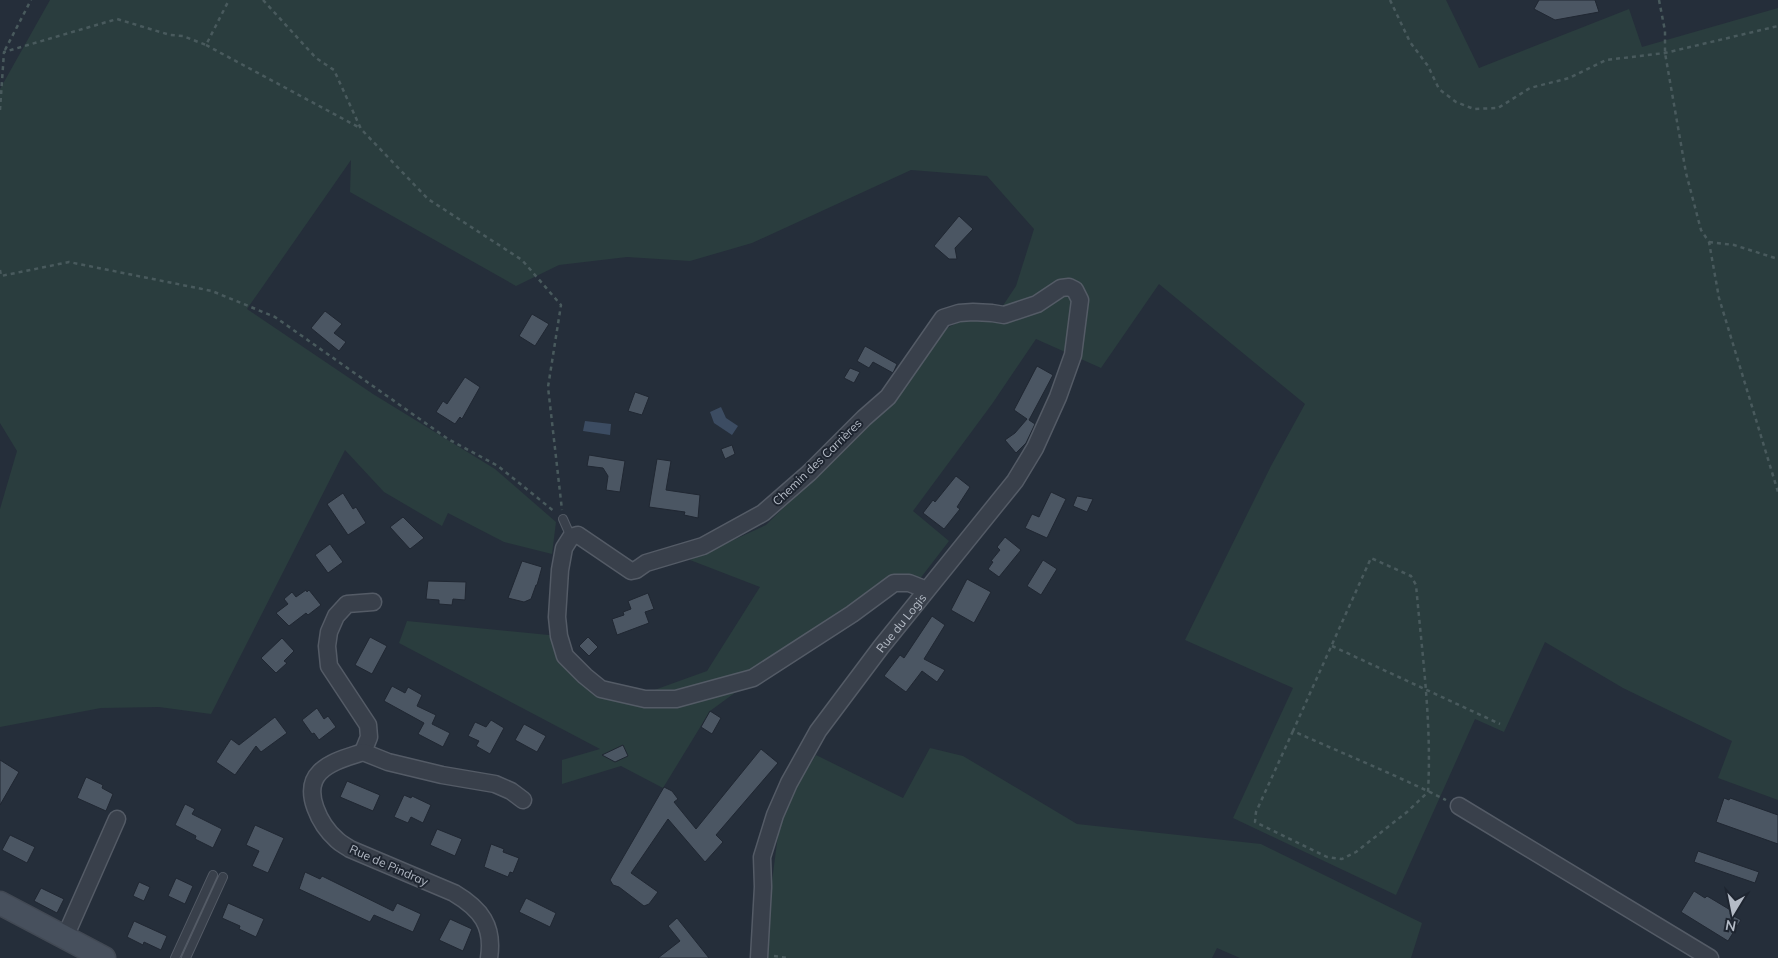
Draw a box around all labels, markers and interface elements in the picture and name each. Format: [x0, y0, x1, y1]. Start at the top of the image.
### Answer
street label: Chemin des Carrières [769, 416, 865, 508]
street label: Rue du Logis [872, 590, 929, 655]
street label: Rue de Pindray [347, 841, 431, 889]
north arrow [1708, 888, 1758, 938]
text: N [1724, 916, 1738, 936]

